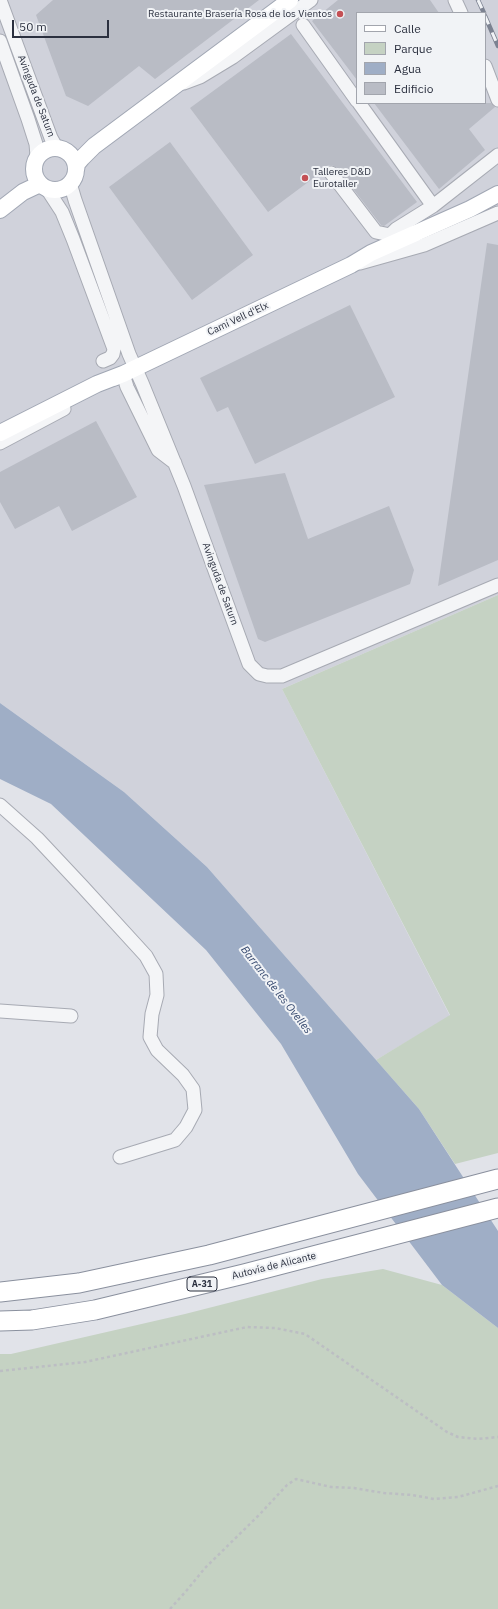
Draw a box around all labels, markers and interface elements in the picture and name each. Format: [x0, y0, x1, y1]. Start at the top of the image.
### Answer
place label: Restaurante Brasería Rosa de los Vientos [148, 8, 332, 20]
marker: Restaurante Brasería Rosa de los Vientos [335, 9, 345, 19]
scale bar [14, 12, 111, 38]
legend [356, 12, 486, 104]
text: 50 m [19, 19, 47, 34]
text: Calle [394, 21, 421, 36]
text: Parque [394, 41, 432, 56]
street label: Avinguda de Saturn [15, 53, 57, 139]
text: Agua [394, 61, 421, 76]
text: Edificio [394, 81, 433, 96]
place label: Talleres D&D Eurotaller [313, 166, 371, 190]
marker: Talleres D&D Eurotaller [300, 173, 310, 183]
street label: Camí Vell d'Elx [206, 300, 270, 338]
street label: Avinguda de Saturn [199, 541, 241, 627]
water label: Barranc de les Ovelles [238, 944, 314, 1036]
street label: Autovía de Alicante [231, 1250, 317, 1282]
road number: A-31 [187, 1277, 217, 1291]

